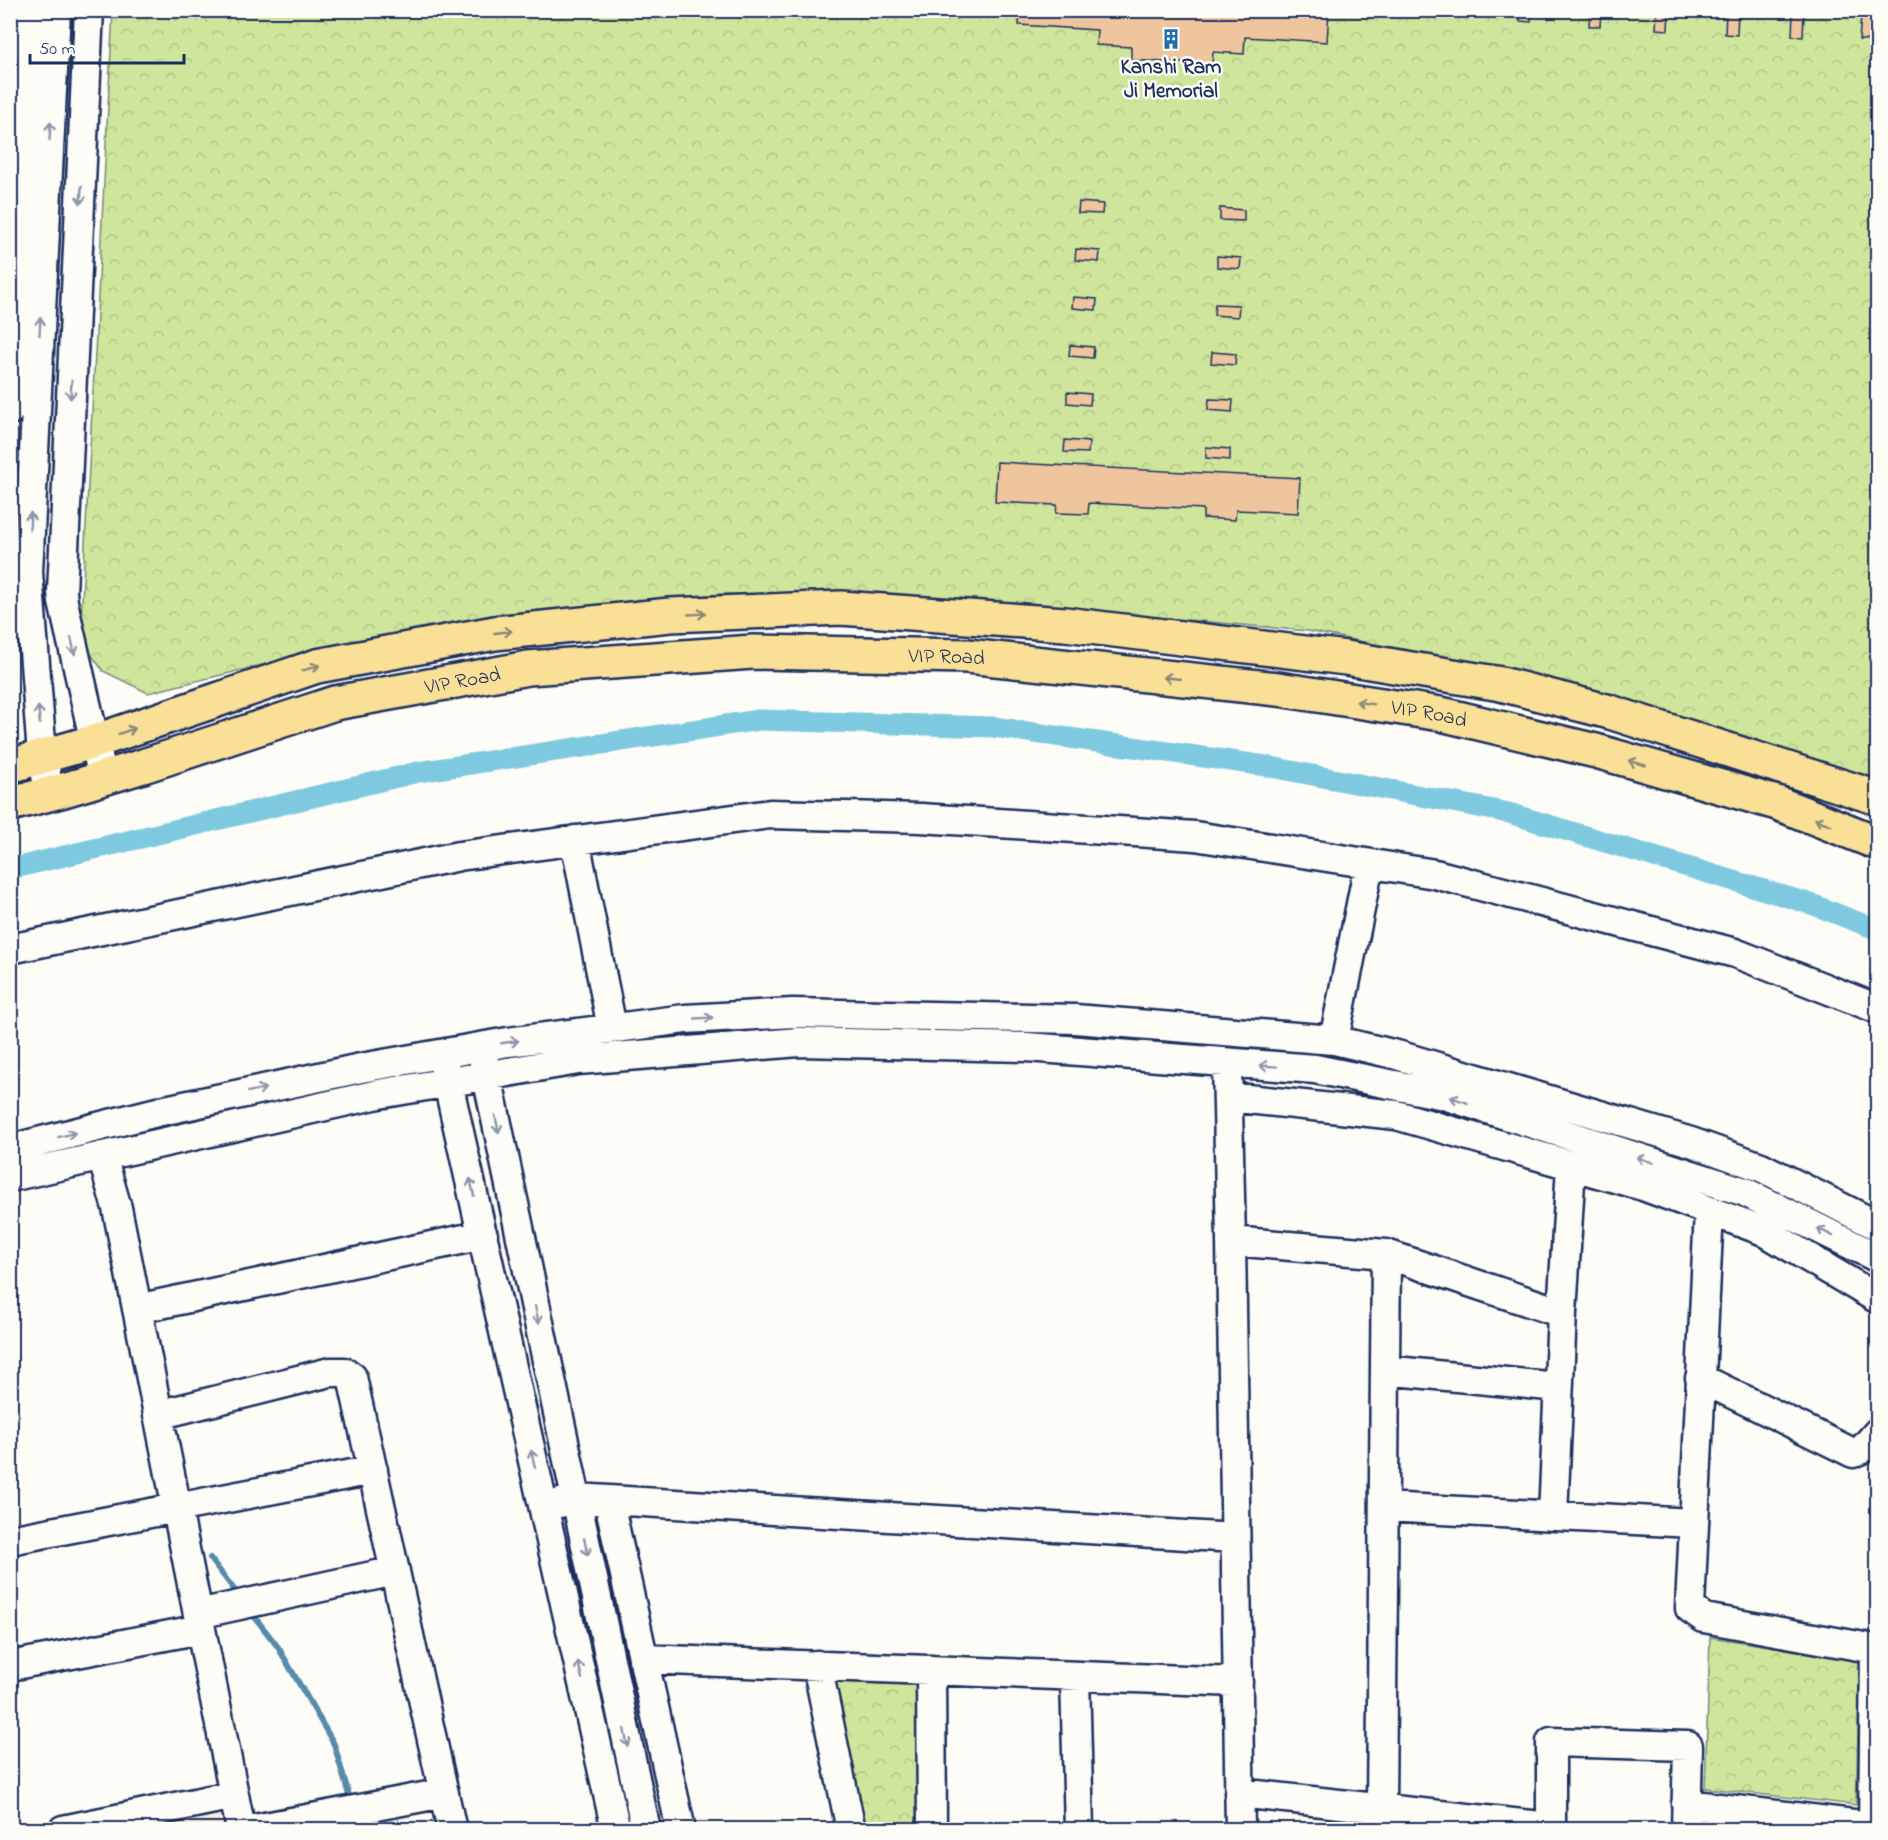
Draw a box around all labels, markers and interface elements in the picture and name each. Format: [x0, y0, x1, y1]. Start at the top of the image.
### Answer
scale bar [30, 27, 184, 65]
building icon: Kanshi Ram Ji Memorial [1159, 27, 1183, 51]
text: 50 m [39, 37, 76, 63]
place label: Kanshi Ram Ji Memorial [1121, 53, 1221, 107]
one-way arrow [44, 122, 55, 142]
one-way arrow [75, 184, 86, 204]
one-way arrow [34, 317, 45, 336]
one-way arrow [66, 379, 77, 399]
one-way arrow [25, 511, 36, 531]
one-way arrow [687, 609, 707, 620]
one-way arrow [492, 626, 512, 637]
one-way arrow [68, 636, 80, 655]
street label: VIP Road [907, 642, 987, 675]
street label: VIP Road [421, 660, 503, 704]
one-way arrow [301, 662, 320, 673]
one-way arrow [1162, 672, 1182, 683]
street label: VIP Road [1388, 693, 1470, 737]
one-way arrow [1356, 697, 1376, 708]
one-way arrow [33, 706, 44, 726]
one-way arrow [117, 724, 136, 735]
one-way arrow [1628, 757, 1647, 768]
one-way arrow [1814, 816, 1833, 827]
one-way arrow [693, 1013, 713, 1024]
one-way arrow [500, 1036, 520, 1047]
one-way arrow [1258, 1060, 1278, 1071]
one-way arrow [247, 1084, 266, 1095]
one-way arrow [1450, 1094, 1469, 1105]
one-way arrow [492, 1114, 503, 1134]
one-way arrow [57, 1128, 76, 1140]
one-way arrow [1636, 1154, 1655, 1165]
one-way arrow [466, 1178, 477, 1197]
one-way arrow [1817, 1226, 1835, 1238]
one-way arrow [532, 1305, 543, 1324]
one-way arrow [527, 1450, 538, 1469]
one-way arrow [581, 1537, 592, 1556]
one-way arrow [574, 1661, 586, 1680]
one-way arrow [621, 1728, 632, 1747]

